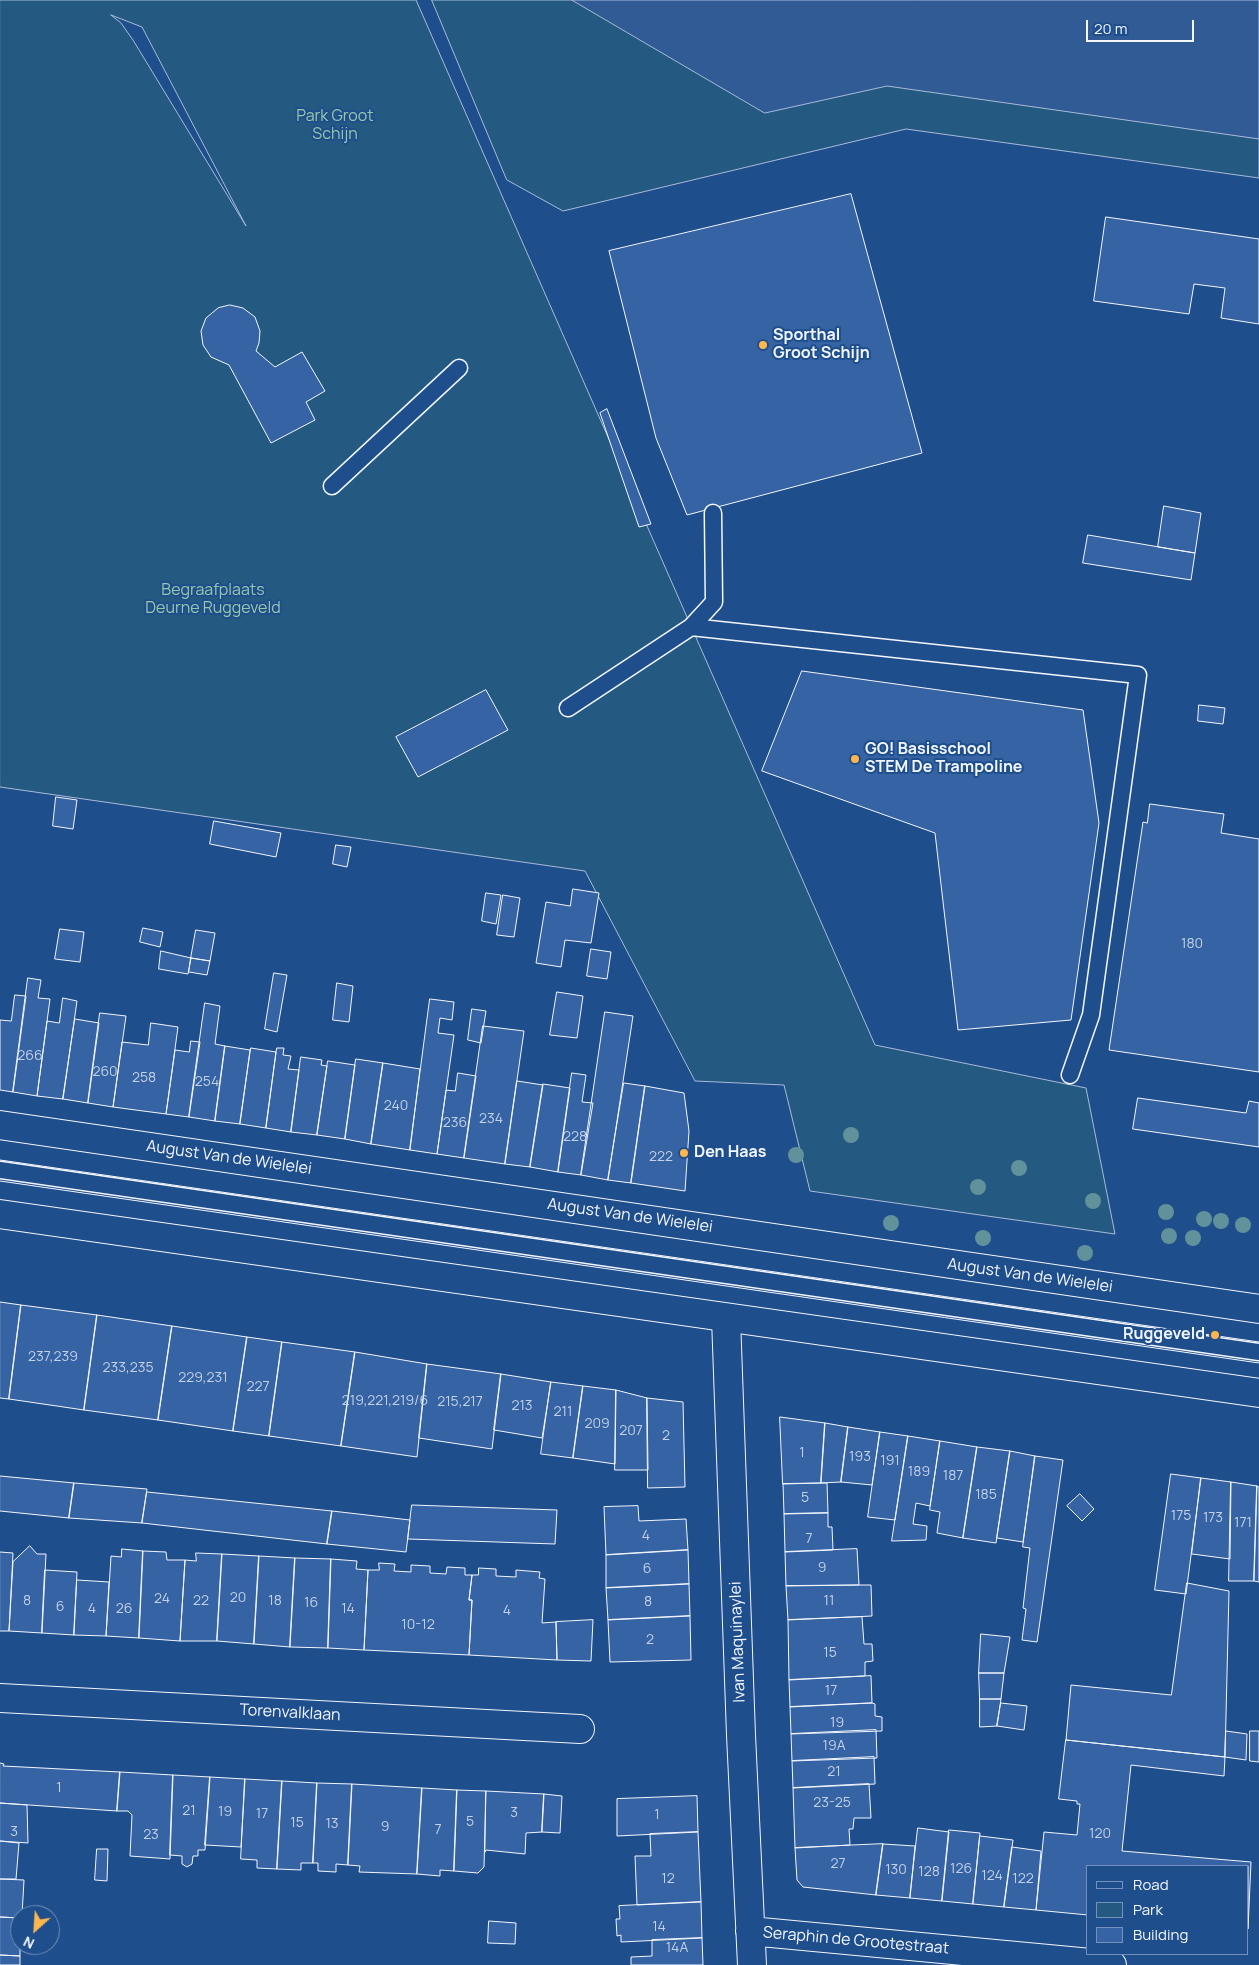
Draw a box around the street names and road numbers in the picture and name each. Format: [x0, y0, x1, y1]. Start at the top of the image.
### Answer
street label: August Van de Wielelei [145, 1137, 313, 1179]
street label: August Van de Wielelei [546, 1195, 714, 1237]
street label: August Van de Wielelei [946, 1255, 1114, 1297]
street label: Ivan Maquinaylei [726, 1581, 750, 1703]
street label: Torenvalklaan [239, 1701, 341, 1725]
street label: Seraphin de Grootestraat [762, 1923, 950, 1959]

